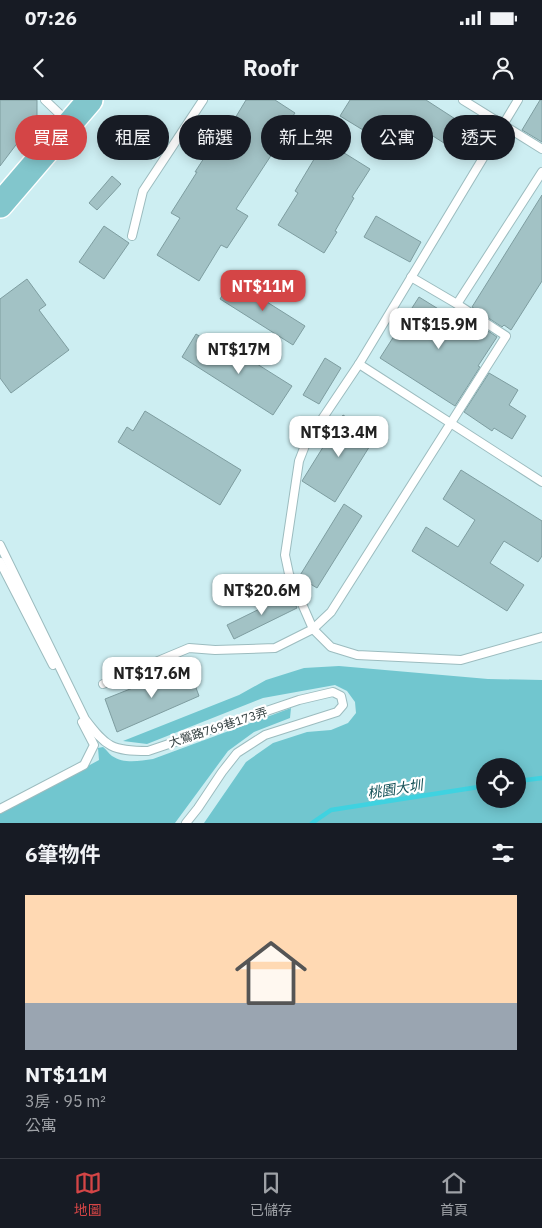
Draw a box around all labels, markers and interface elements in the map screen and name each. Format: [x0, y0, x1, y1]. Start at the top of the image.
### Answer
text: 07:26 [25, 6, 77, 30]
text: Roofr [243, 53, 299, 82]
icon: back [25, 54, 53, 82]
icon: person [489, 54, 517, 82]
chip: 買屋 [15, 115, 87, 160]
chip: 租屋 [97, 115, 169, 160]
chip: 篩選 [179, 115, 251, 160]
chip: 新上架 [261, 115, 351, 160]
chip: 公寓 [361, 115, 433, 160]
chip: 透天 [443, 115, 515, 160]
pin: NT$11M [222, 270, 304, 312]
text: NT$11M [232, 276, 294, 296]
pin: NT$15.9M [387, 308, 491, 350]
text: NT$15.9M [400, 314, 478, 334]
pin: NT$17M [198, 332, 280, 375]
text: NT$17M [208, 339, 270, 359]
pin: NT$13.4M [287, 416, 391, 458]
text: NT$13.4M [300, 422, 378, 442]
pin: NT$20.6M [210, 574, 314, 616]
text: NT$20.6M [223, 580, 301, 600]
pin: NT$17.6M [100, 656, 204, 699]
text: NT$17.6M [113, 663, 191, 683]
street label: 大鶯路769巷173弄 [167, 704, 269, 750]
map controls [476, 758, 526, 808]
button: locate [476, 758, 526, 808]
water label: 桃園大圳 [366, 775, 426, 802]
icon: filters [489, 839, 517, 867]
text: 6筆物件 [25, 840, 101, 868]
icon: home [226, 928, 316, 1018]
text: NT$11M [25, 1060, 108, 1088]
text: 3房 · 95 m² [25, 1091, 106, 1111]
text: 公寓 [25, 1115, 57, 1135]
tab: 地圖 [74, 1169, 102, 1219]
tab: 已儲存 [250, 1169, 292, 1219]
tab: 首頁 [440, 1169, 468, 1219]

